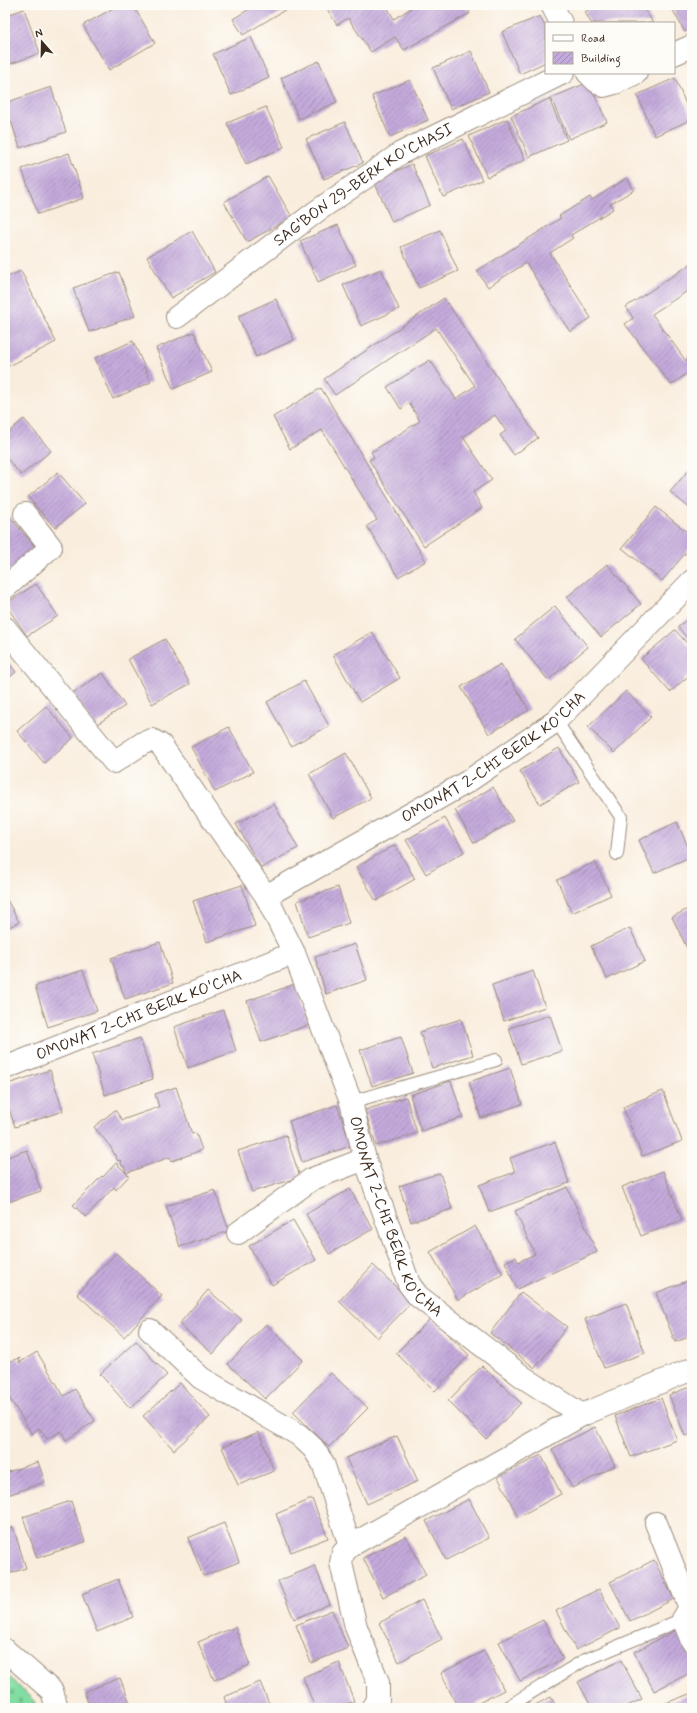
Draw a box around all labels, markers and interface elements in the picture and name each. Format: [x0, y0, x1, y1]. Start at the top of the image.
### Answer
north arrow [22, 22, 62, 62]
legend [545, 22, 675, 74]
text: N [33, 26, 45, 41]
text: Road [581, 31, 605, 47]
text: Building [581, 51, 621, 68]
street label: SAG'BON 29-BERK KO'CHASI [269, 118, 457, 251]
street label: OMONAT 2-CHI BERK KO'CHA [397, 686, 590, 828]
street label: OMONAT 2-CHI BERK KO'CHA [33, 964, 245, 1065]
street label: OMONAT 2-CHI BERK KO'CHA [344, 1114, 447, 1322]

